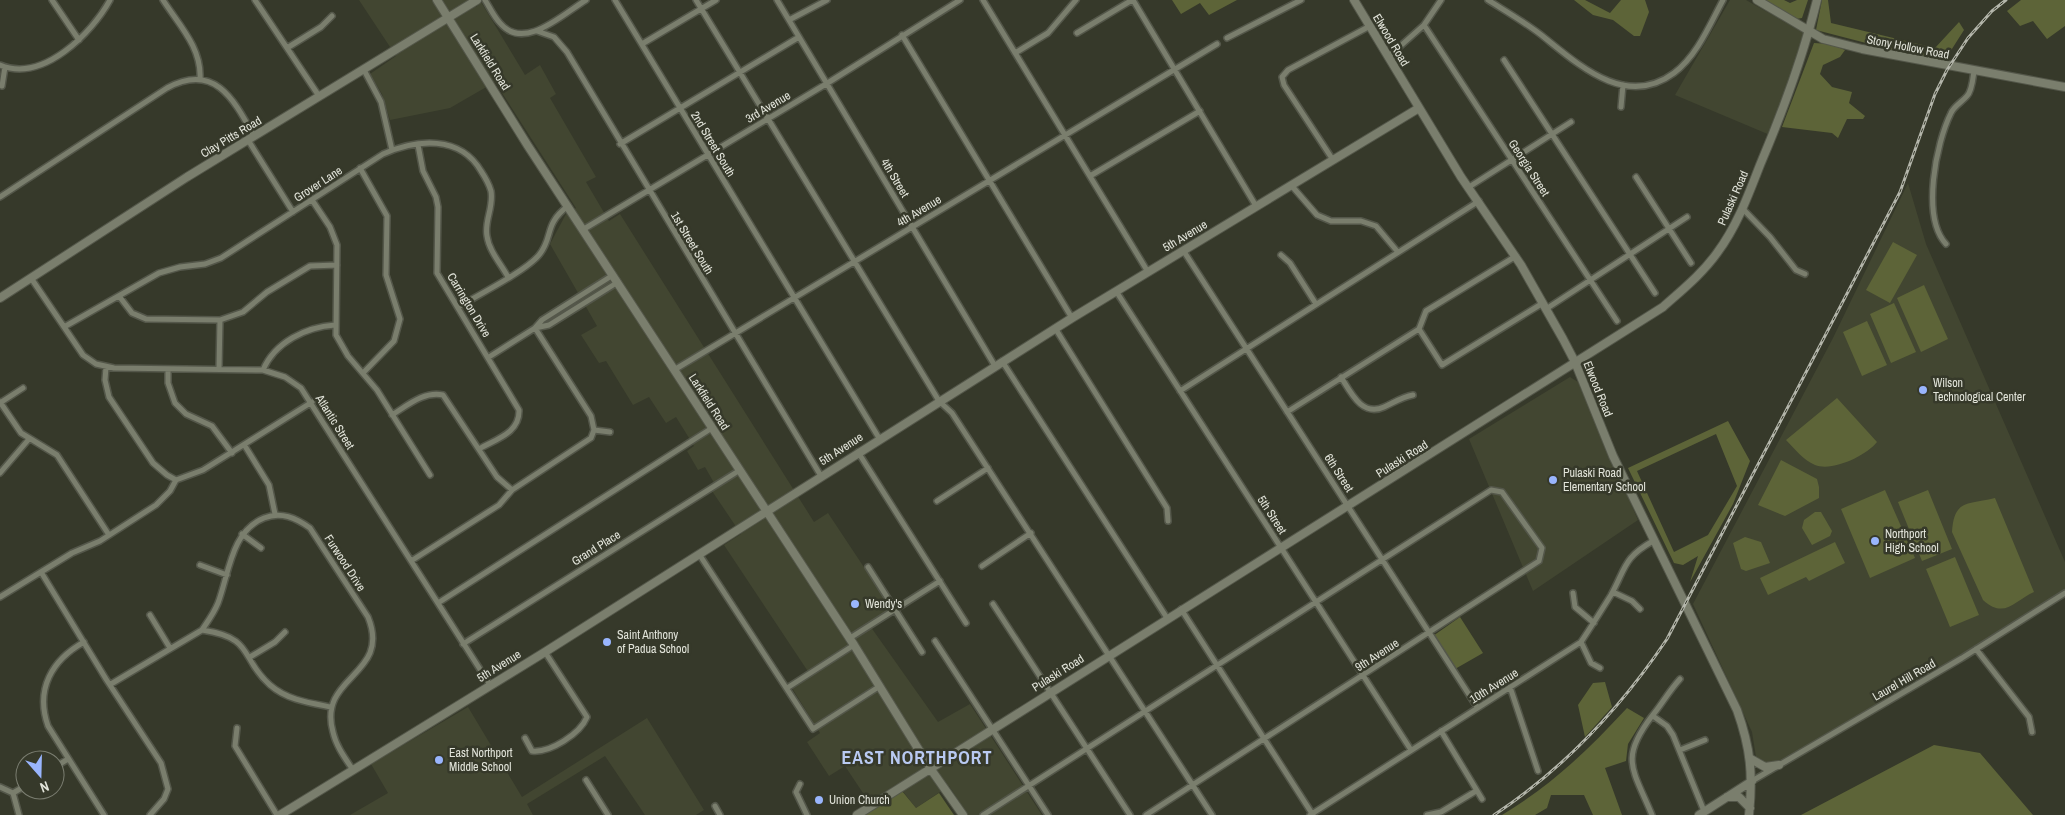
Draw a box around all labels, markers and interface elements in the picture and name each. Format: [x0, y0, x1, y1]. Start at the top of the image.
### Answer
street label: Elwood Road [1369, 11, 1413, 69]
street label: Larkfield Road [466, 31, 514, 93]
street label: Stony Hollow Road [1865, 31, 1951, 63]
street label: 3rd Avenue [743, 87, 793, 127]
street label: 2nd Street South [687, 108, 739, 180]
street label: Clay Pitts Road [198, 113, 264, 161]
street label: Georgia Street [1505, 137, 1553, 200]
street label: 4th Street [877, 156, 913, 201]
street label: Grover Lane [291, 162, 345, 206]
street label: Pulaski Road [1714, 168, 1752, 228]
street label: 4th Avenue [894, 192, 944, 230]
street label: 1st Street South [667, 209, 717, 277]
street label: 5th Avenue [1160, 217, 1210, 255]
street label: Carrington Drive [443, 270, 495, 340]
street label: Elwood Road [1580, 359, 1616, 419]
street label: Larkfield Road [685, 371, 733, 433]
place label: Wilson Technological Center [1933, 375, 2026, 405]
marker: Wilson Technological Center [1917, 384, 1929, 396]
street label: Atlantic Street [311, 391, 358, 453]
street label: 5th Avenue [816, 429, 866, 469]
street label: Pulaski Road [1373, 437, 1431, 481]
street label: 6th Street [1321, 451, 1357, 495]
place label: Pulaski Road Elementary School [1563, 465, 1646, 495]
marker: Pulaski Road Elementary School [1547, 474, 1559, 486]
street label: 5th Street [1254, 493, 1290, 537]
place label: Northport High School [1885, 526, 1939, 556]
street label: Grand Place [569, 527, 623, 569]
street label: Furwood Drive [321, 532, 369, 594]
marker: Northport High School [1869, 535, 1881, 547]
place label: Wendy's [865, 596, 902, 612]
marker: Wendy's [849, 598, 861, 610]
place label: Saint Anthony of Padua School [617, 627, 689, 657]
street label: 9th Avenue [1352, 635, 1402, 675]
marker: Saint Anthony of Padua School [601, 636, 613, 648]
street label: 5th Avenue [474, 646, 524, 686]
street label: Pulaski Road [1029, 651, 1087, 695]
street label: Laurel Hill Road [1869, 655, 1939, 705]
street label: 10th Avenue [1467, 665, 1521, 707]
place label: East Northport Middle School [449, 745, 513, 775]
district label: EAST NORTHPORT [842, 745, 992, 770]
north arrow [15, 750, 65, 800]
marker: East Northport Middle School [433, 754, 445, 766]
text: N [37, 777, 51, 797]
place label: Union Church [829, 792, 890, 808]
marker: Union Church [813, 794, 825, 806]

